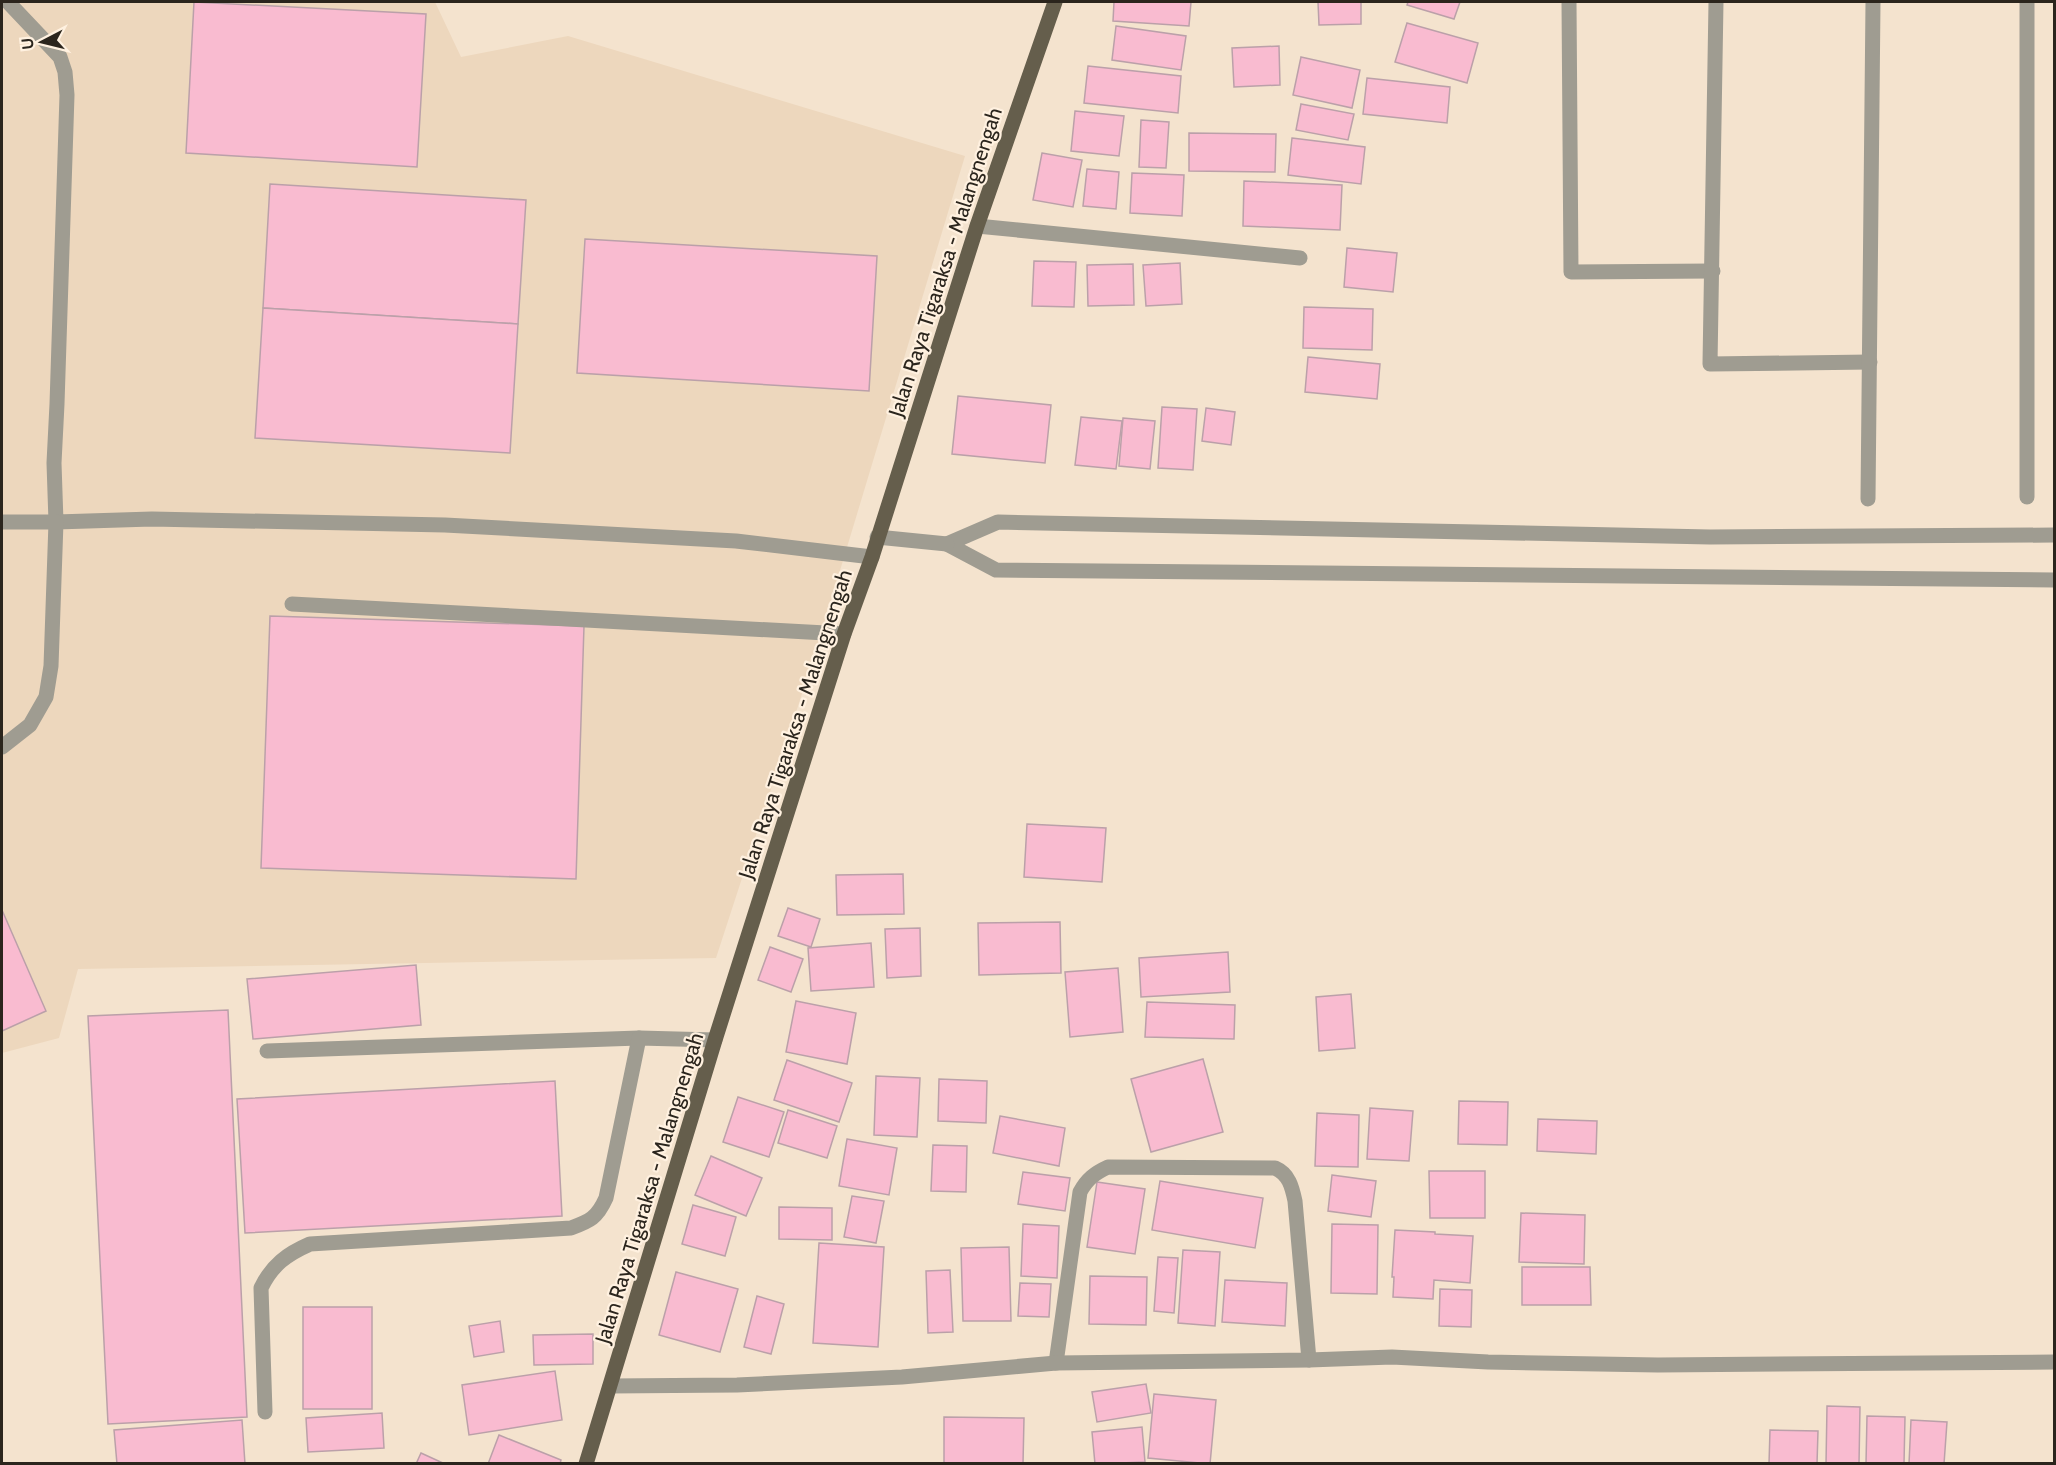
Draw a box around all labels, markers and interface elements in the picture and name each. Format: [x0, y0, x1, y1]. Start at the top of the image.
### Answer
north arrow [12, 12, 72, 72]
text: U [17, 37, 38, 51]
street label: Jalan Raya Tigaraksa - Malangnengah [883, 104, 1007, 421]
street label: Jalan Raya Tigaraksa - Malangnengah [733, 566, 857, 883]
street label: Jalan Raya Tigaraksa - Malangnengah [589, 1030, 708, 1347]

